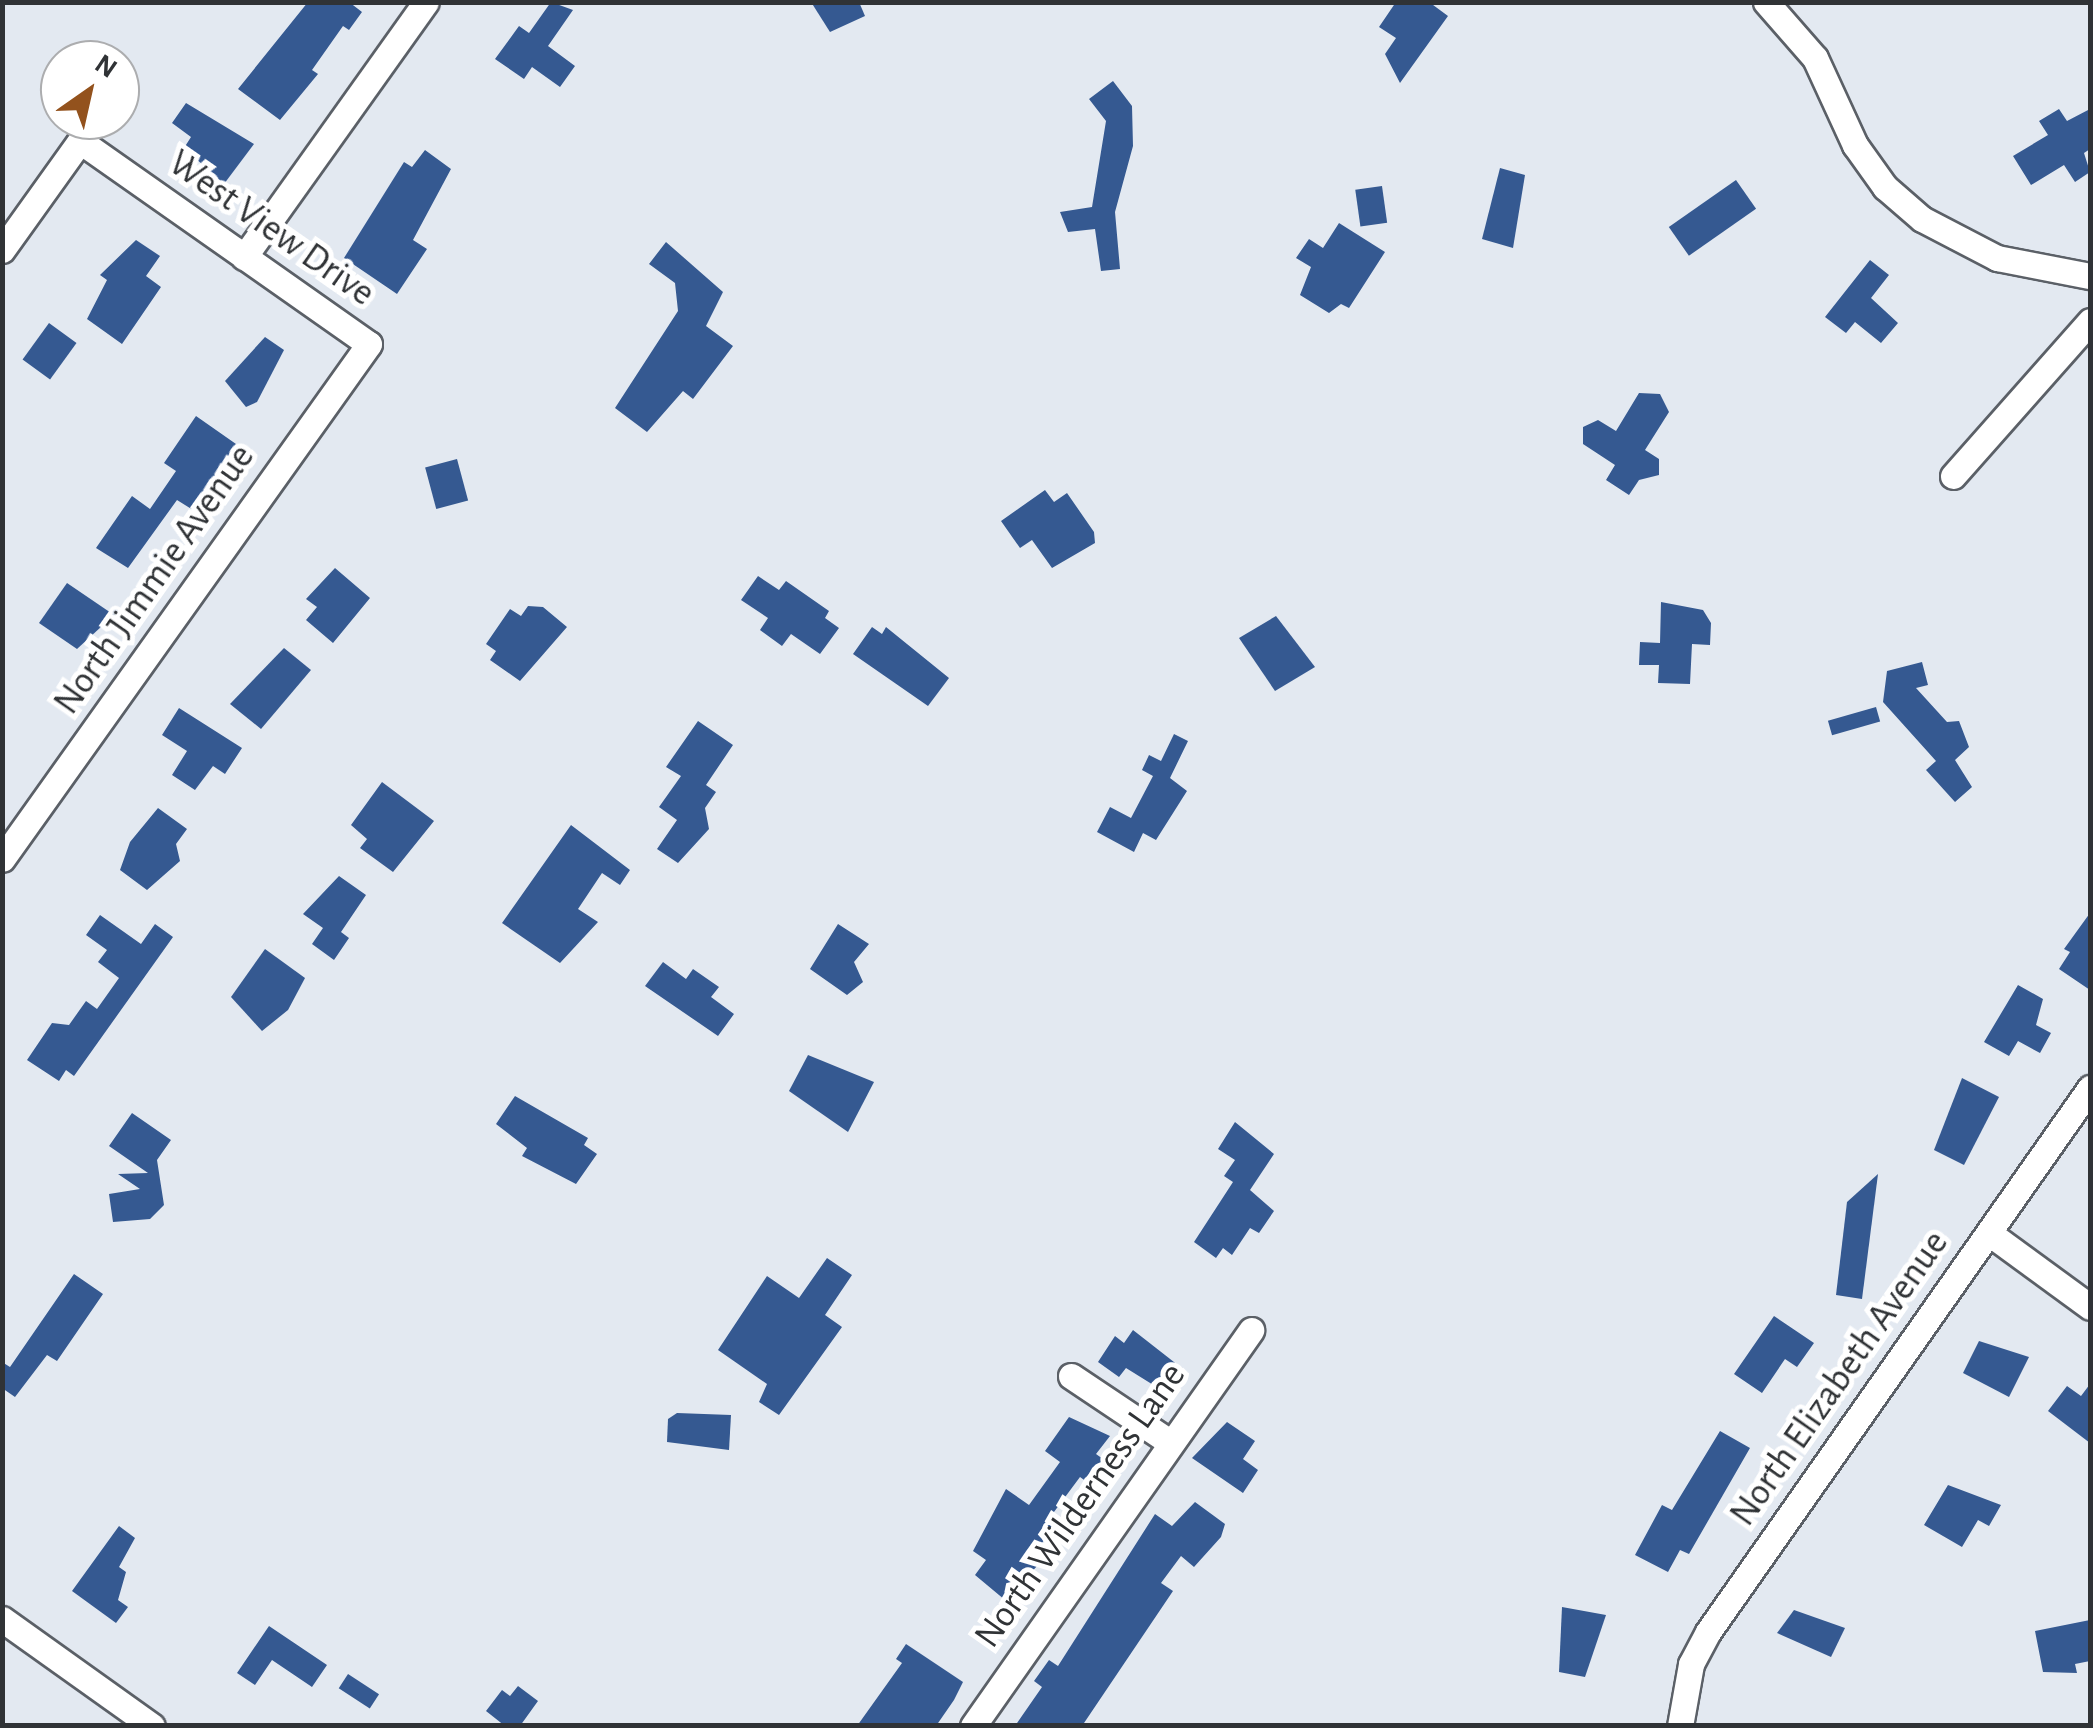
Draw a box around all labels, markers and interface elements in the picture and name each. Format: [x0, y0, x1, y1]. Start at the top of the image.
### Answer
north arrow [40, 40, 140, 140]
text: N [90, 50, 122, 84]
street label: West View Drive [159, 141, 383, 317]
street label: North Jimmie Avenue [45, 436, 265, 724]
street label: North Elizabeth Avenue [1721, 1223, 1959, 1535]
street label: North Wilderness Lane [966, 1355, 1196, 1657]

